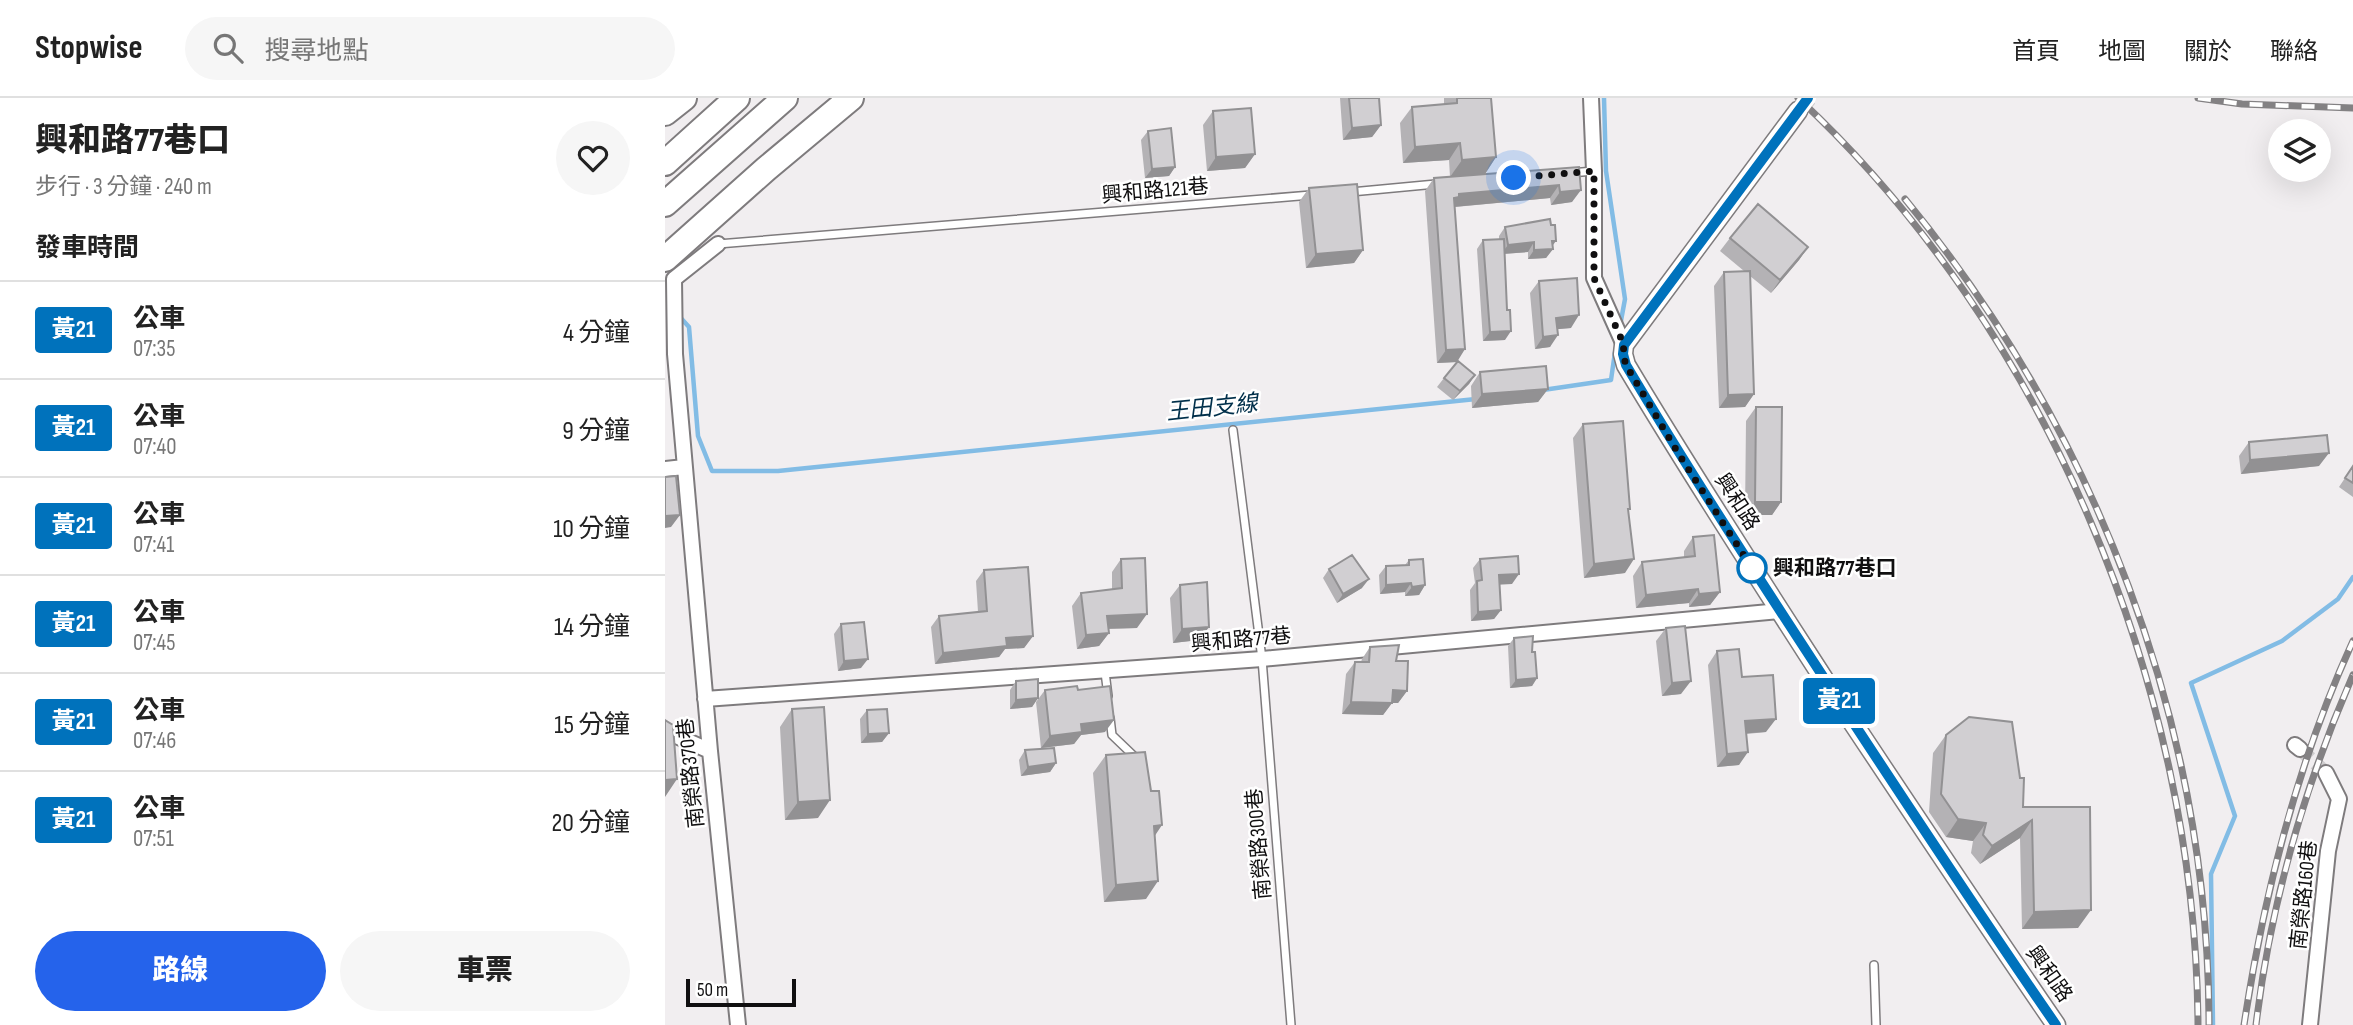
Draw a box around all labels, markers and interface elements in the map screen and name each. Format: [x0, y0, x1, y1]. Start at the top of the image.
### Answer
search box [185, 17, 675, 80]
text: Stopwise [35, 28, 143, 68]
icon: search [209, 29, 247, 67]
text: 搜尋地點 [265, 36, 369, 67]
text: 首頁 [2012, 37, 2060, 66]
text: 地圖 [2098, 37, 2146, 66]
text: 關於 [2184, 37, 2232, 66]
text: 聯絡 [2270, 37, 2318, 66]
map controls [2268, 119, 2331, 182]
button: layers [2268, 119, 2331, 182]
text: 興和路77巷口 [35, 121, 230, 161]
button: heart [556, 121, 630, 195]
your location [1496, 160, 1531, 195]
text: 步行 · 3 分鐘 · 240 m [35, 173, 212, 201]
street label: 興和路121巷 [1100, 174, 1210, 208]
text: 發車時間 [35, 233, 139, 264]
text: 公車 [133, 304, 185, 335]
text: 黃21 [52, 315, 95, 344]
text: 4 分鐘 [563, 318, 630, 349]
text: 07:35 [133, 335, 175, 363]
water label: 王田支線 [1165, 389, 1262, 427]
text: 公車 [133, 402, 185, 433]
text: 黃21 [52, 413, 95, 442]
text: 9 分鐘 [562, 416, 630, 447]
text: 07:40 [133, 433, 176, 461]
street label: 興和路 [1709, 469, 1765, 535]
text: 公車 [133, 500, 185, 531]
text: 黃21 [52, 511, 95, 540]
text: 10 分鐘 [553, 514, 630, 545]
text: 07:41 [133, 531, 174, 559]
marker: 興和路77巷口 [1737, 553, 1767, 583]
place label: 興和路77巷口 [1773, 556, 1896, 581]
text: 公車 [133, 598, 185, 629]
text: 黃21 [52, 609, 95, 638]
text: 14 分鐘 [554, 612, 630, 643]
street label: 興和路77巷 [1190, 623, 1292, 657]
text: 07:45 [133, 629, 176, 657]
line badge: 黃21 [1799, 678, 1879, 724]
text: 黃21 [1817, 686, 1861, 715]
text: 公車 [133, 696, 185, 727]
text: 黃21 [52, 707, 95, 736]
text: 15 分鐘 [554, 710, 630, 741]
street label: 南榮路370巷 [673, 717, 709, 829]
text: 07:46 [133, 727, 176, 755]
street label: 南榮路300巷 [1242, 787, 1276, 901]
text: 公車 [133, 794, 185, 825]
text: 黃21 [52, 805, 95, 834]
text: 20 分鐘 [552, 808, 630, 839]
text: 07:51 [133, 825, 174, 853]
street label: 南榮路160巷 [2286, 839, 2322, 951]
button: 路線 [35, 931, 326, 1011]
button: 車票 [340, 931, 630, 1011]
street label: 興和路 [2021, 941, 2077, 1007]
scale bar [686, 976, 796, 1008]
text: 50 m [697, 979, 728, 1002]

